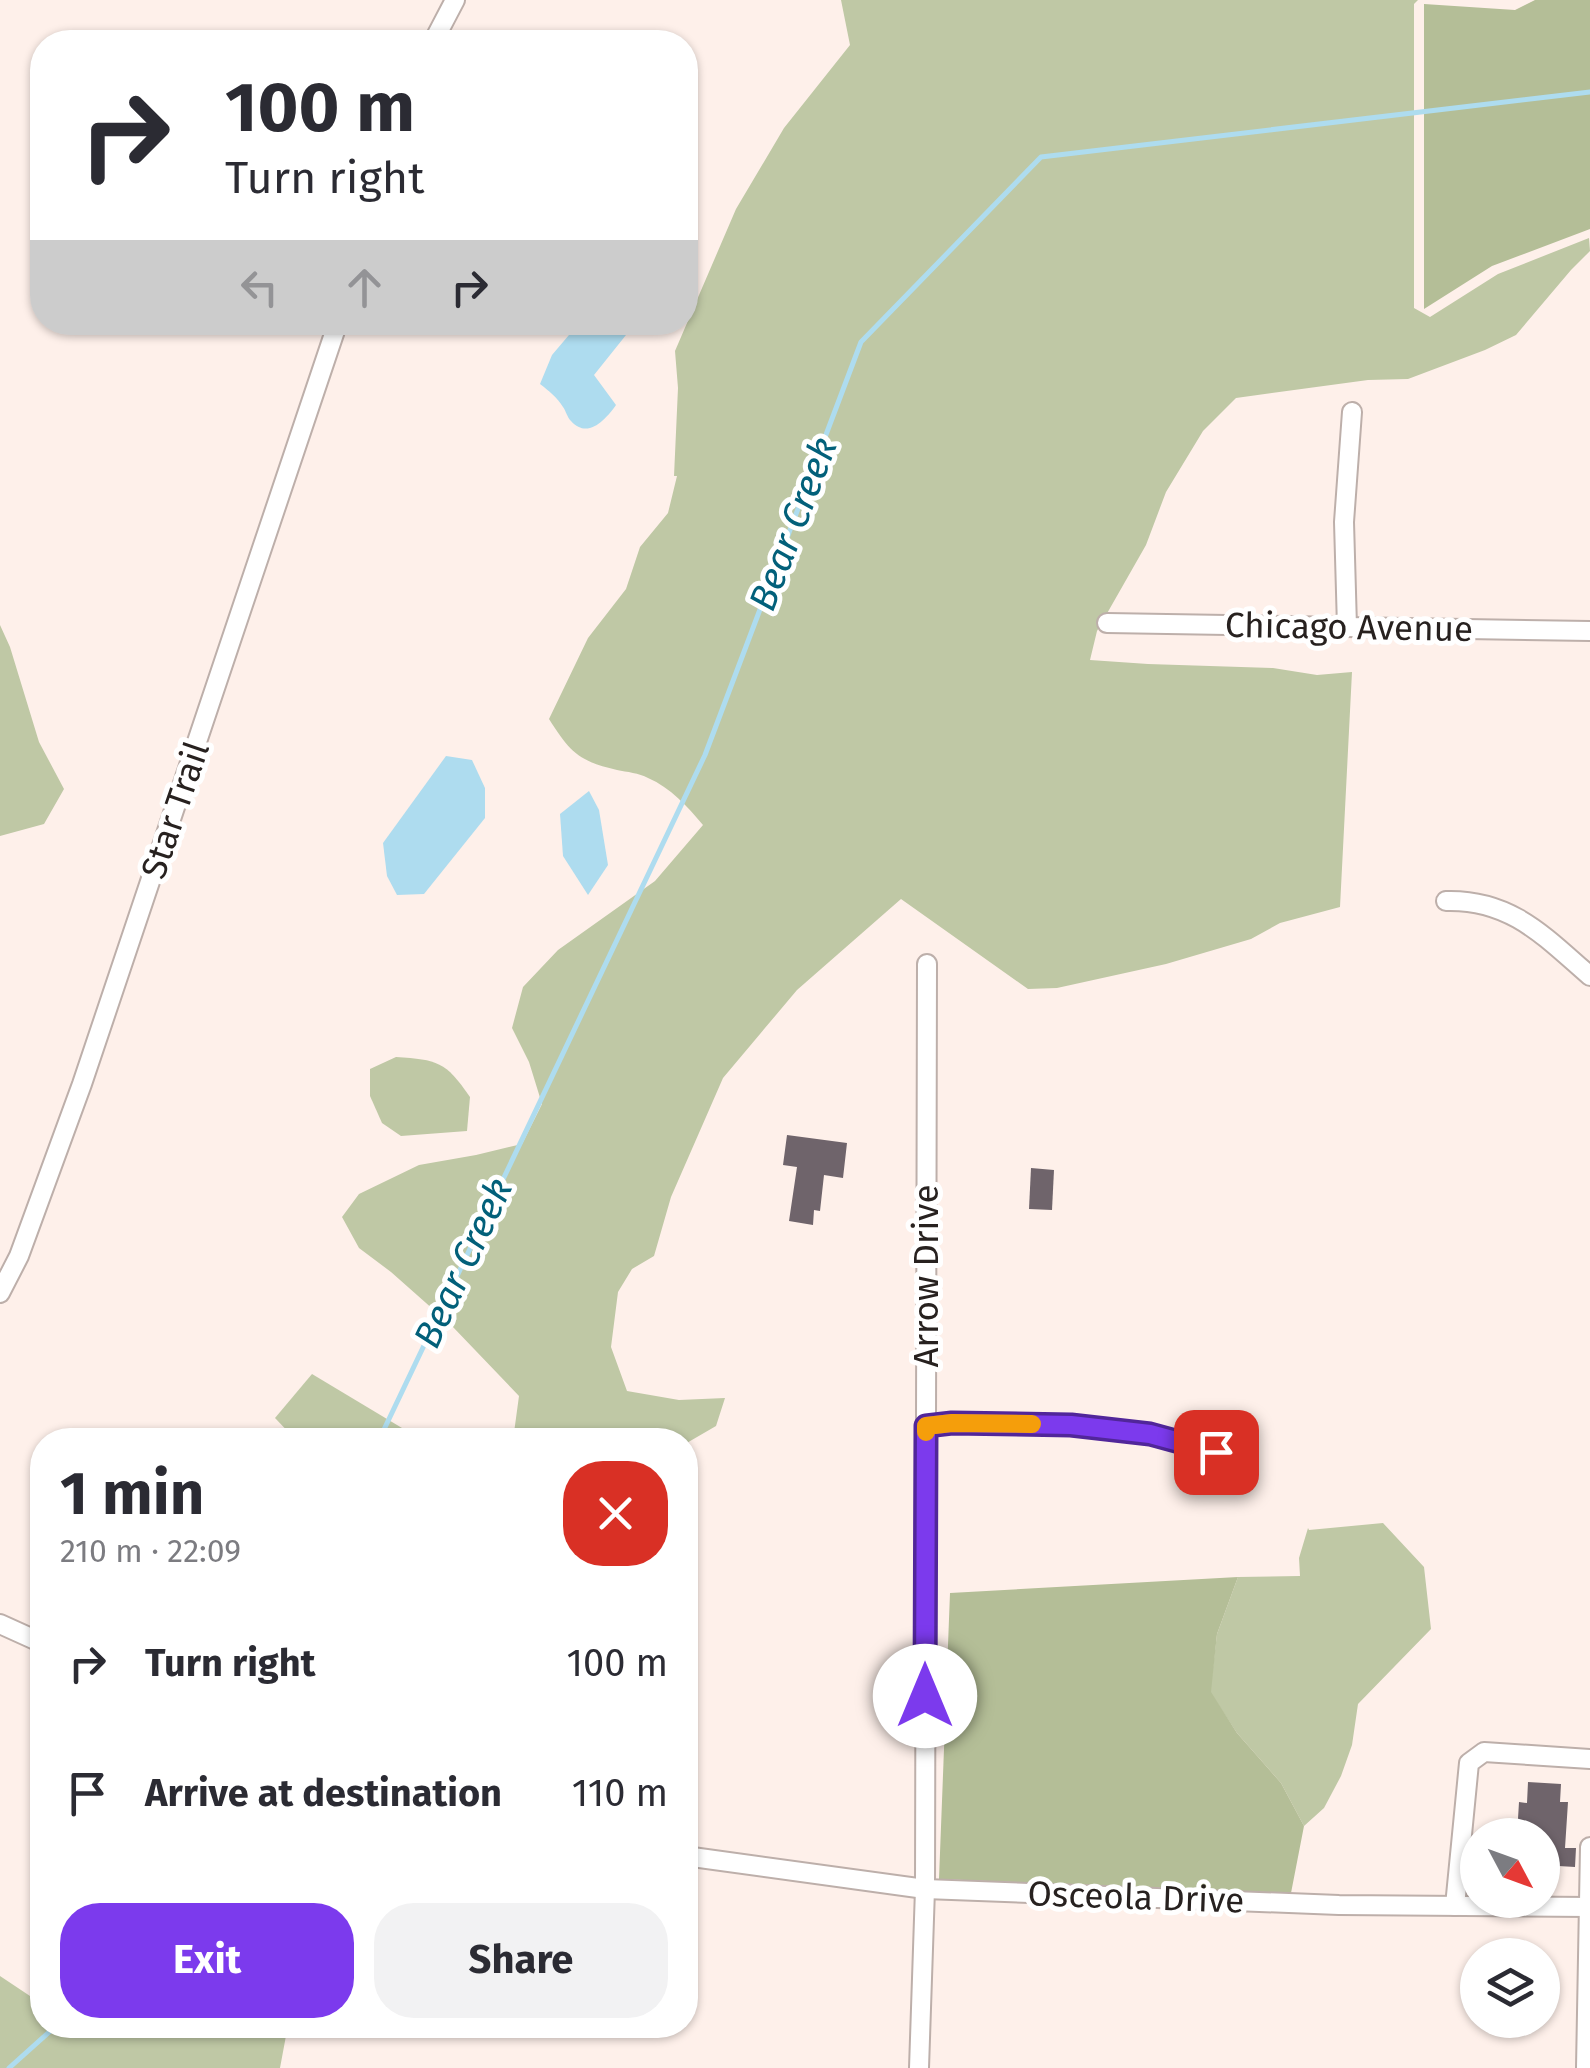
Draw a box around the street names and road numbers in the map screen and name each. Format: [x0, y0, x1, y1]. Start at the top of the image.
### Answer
street label: Chicago Avenue [1225, 604, 1473, 650]
street label: Star Trail [132, 736, 218, 884]
street label: Arrow Drive [905, 1185, 947, 1367]
street label: Osceola Drive [1027, 1872, 1245, 1922]

